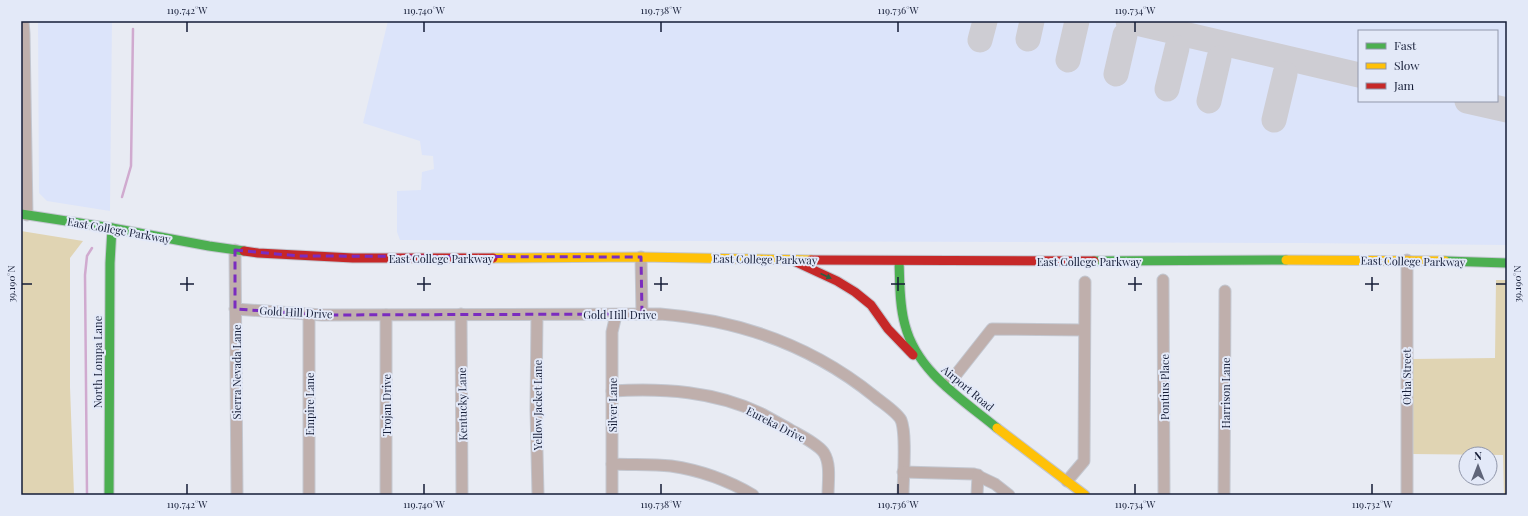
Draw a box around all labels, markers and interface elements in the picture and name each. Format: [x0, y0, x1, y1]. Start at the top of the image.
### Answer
text: 119.742°W [167, 3, 208, 17]
text: 119.740°W [403, 3, 446, 17]
text: 119.738°W [640, 3, 683, 17]
text: 119.736°W [877, 3, 919, 17]
text: 119.734°W [1115, 3, 1156, 17]
legend [1358, 30, 1498, 102]
text: Fast [1394, 37, 1417, 53]
text: Slow [1394, 57, 1420, 73]
text: Jam [1393, 77, 1415, 93]
street label: East College Parkway [66, 214, 172, 247]
street label: East College Parkway [389, 251, 494, 266]
street label: East College Parkway [713, 251, 818, 267]
street label: East College Parkway [1361, 253, 1466, 269]
street label: East College Parkway [1037, 254, 1142, 269]
text: 39.190°N [4, 266, 18, 303]
text: 39.190°N [1510, 266, 1524, 303]
one-way arrow [820, 273, 831, 279]
street label: Gold Hill Drive [259, 303, 333, 321]
street label: Gold Hill Drive [583, 307, 657, 322]
street label: North Lompa Lane [90, 315, 105, 408]
street label: Sierra Nevada Lane [229, 324, 244, 420]
street label: Otha Street [1399, 349, 1414, 405]
street label: Pontius Place [1157, 354, 1172, 420]
street label: Harrison Lane [1218, 357, 1233, 429]
street label: Yellow Jacket Lane [530, 359, 545, 451]
street label: Airport Road [938, 361, 998, 415]
street label: Kentucky Lane [454, 367, 470, 441]
street label: Empire Lane [302, 372, 317, 436]
street label: Trojan Drive [379, 373, 394, 436]
street label: Silver Lane [605, 377, 620, 432]
street label: Eureka Drive [744, 403, 808, 445]
north arrow [1458, 446, 1498, 486]
text: N [1474, 448, 1482, 463]
text: 119.742°W [167, 497, 208, 511]
text: 119.740°W [403, 497, 446, 511]
text: 119.738°W [640, 497, 683, 511]
text: 119.736°W [877, 497, 919, 511]
text: 119.734°W [1115, 497, 1156, 511]
text: 119.732°W [1352, 497, 1393, 511]

